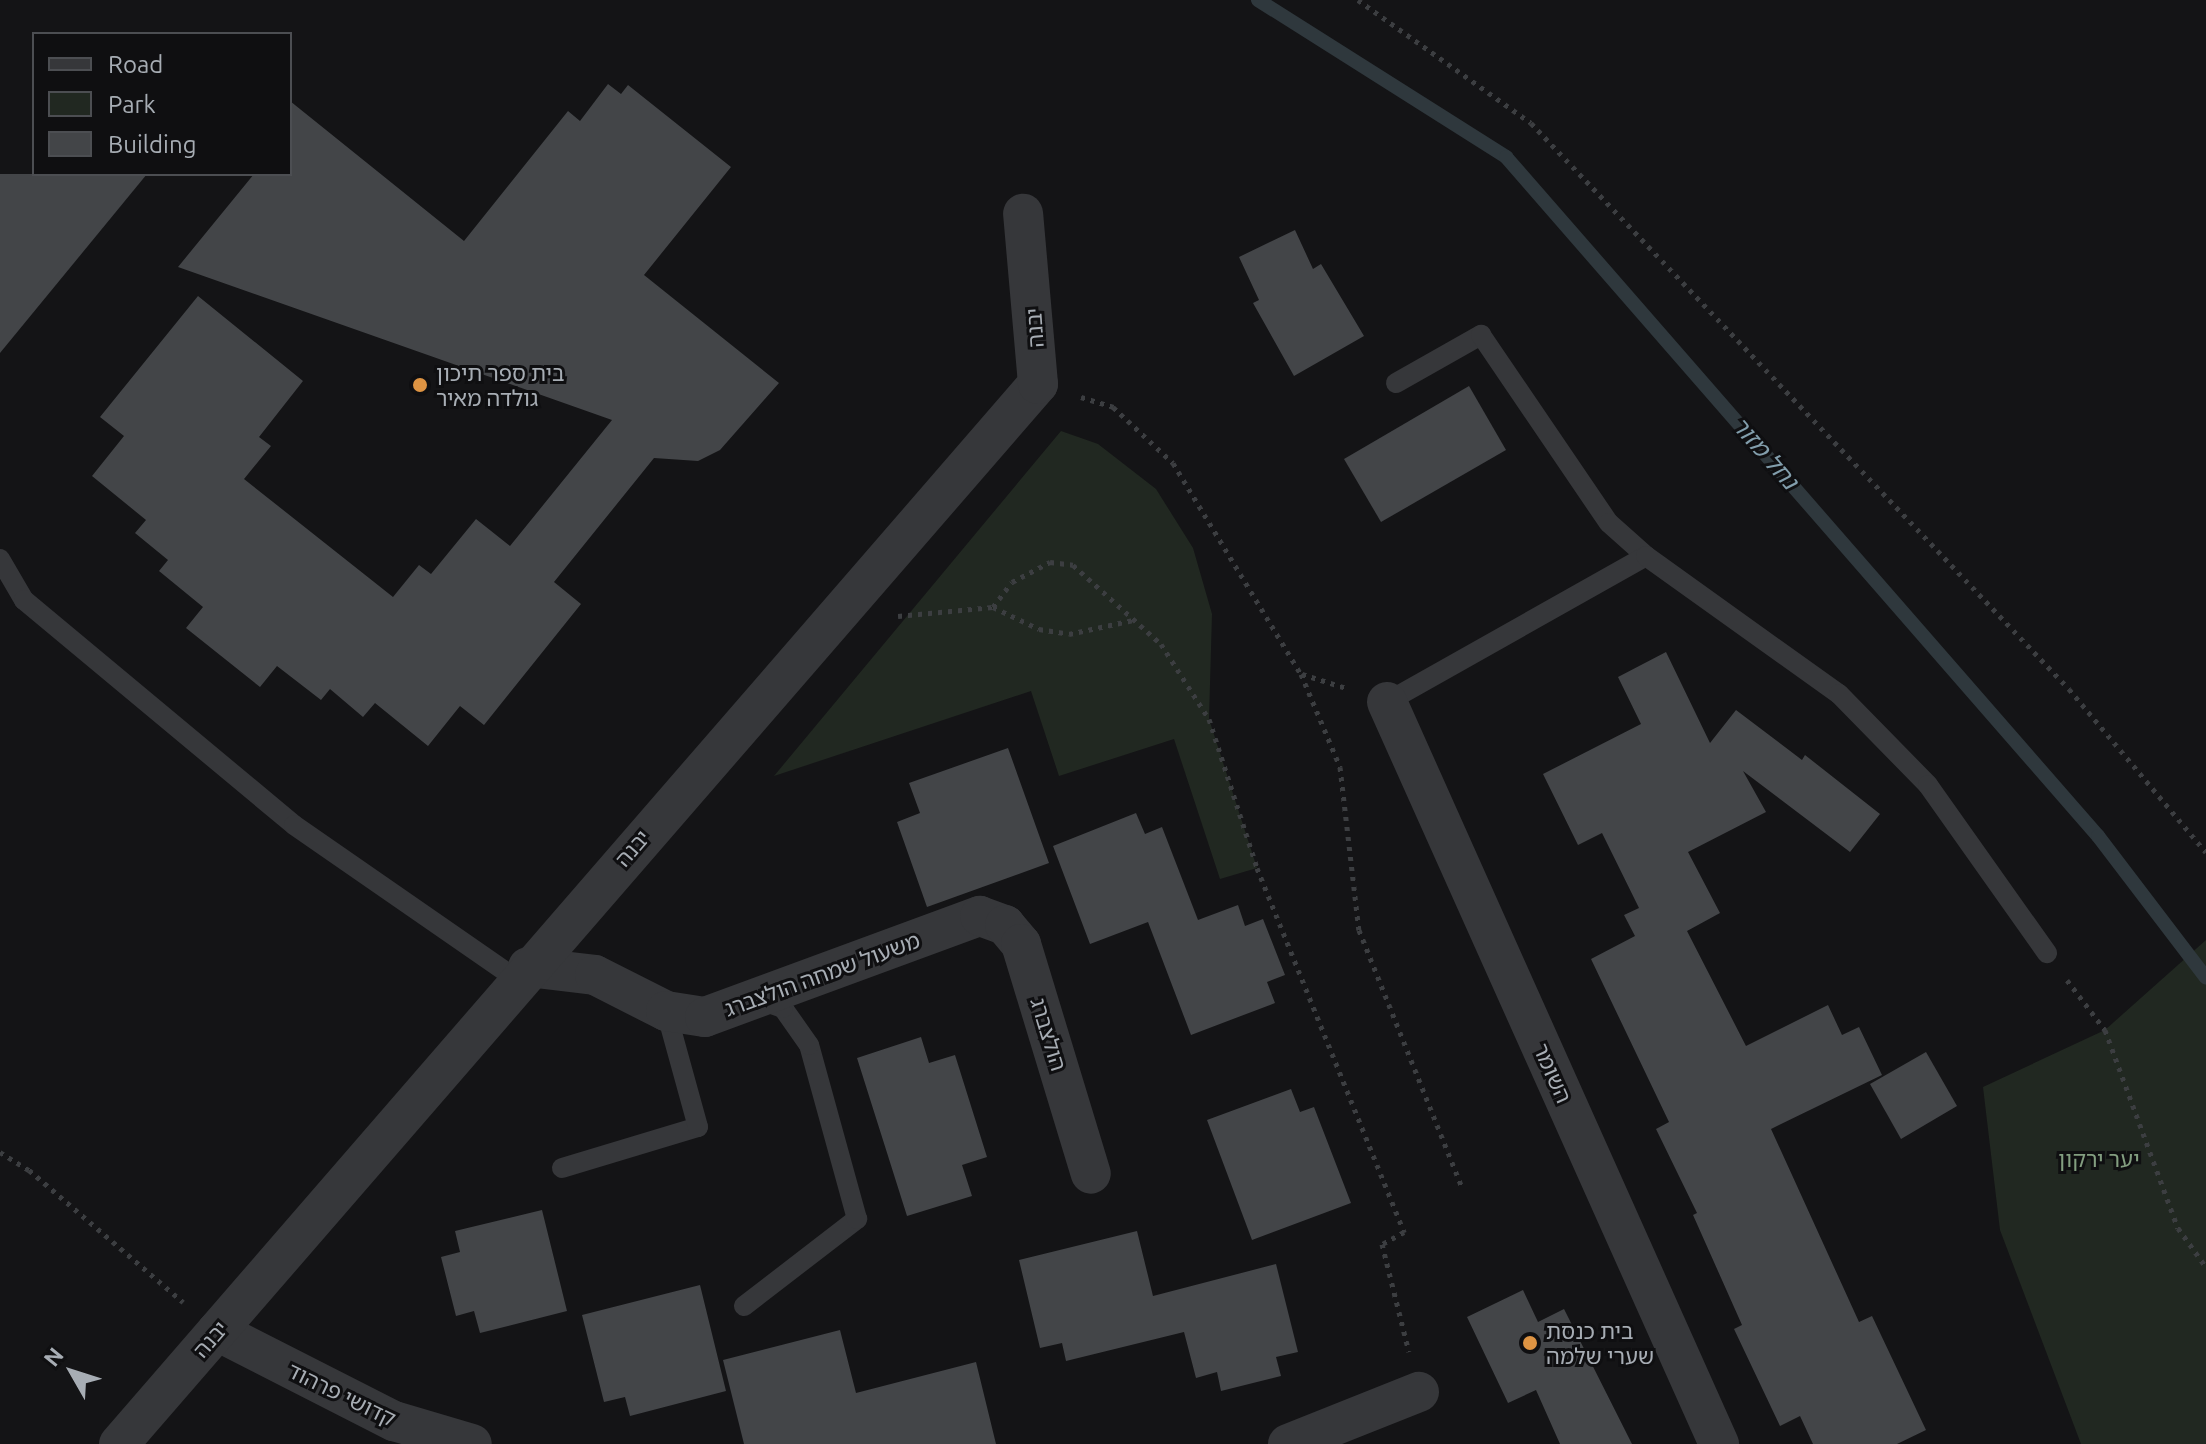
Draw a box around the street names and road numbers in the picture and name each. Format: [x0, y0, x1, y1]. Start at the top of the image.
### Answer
street label: יבנה [1019, 307, 1049, 349]
street label: יבנה [609, 824, 655, 872]
street label: משעול שמחה הולצברג [721, 926, 923, 1022]
street label: הולצברג [1025, 994, 1073, 1074]
street label: השומר [1528, 1039, 1578, 1107]
street label: יבנה [187, 1315, 233, 1363]
street label: קדושי פרהוד [284, 1356, 400, 1432]

